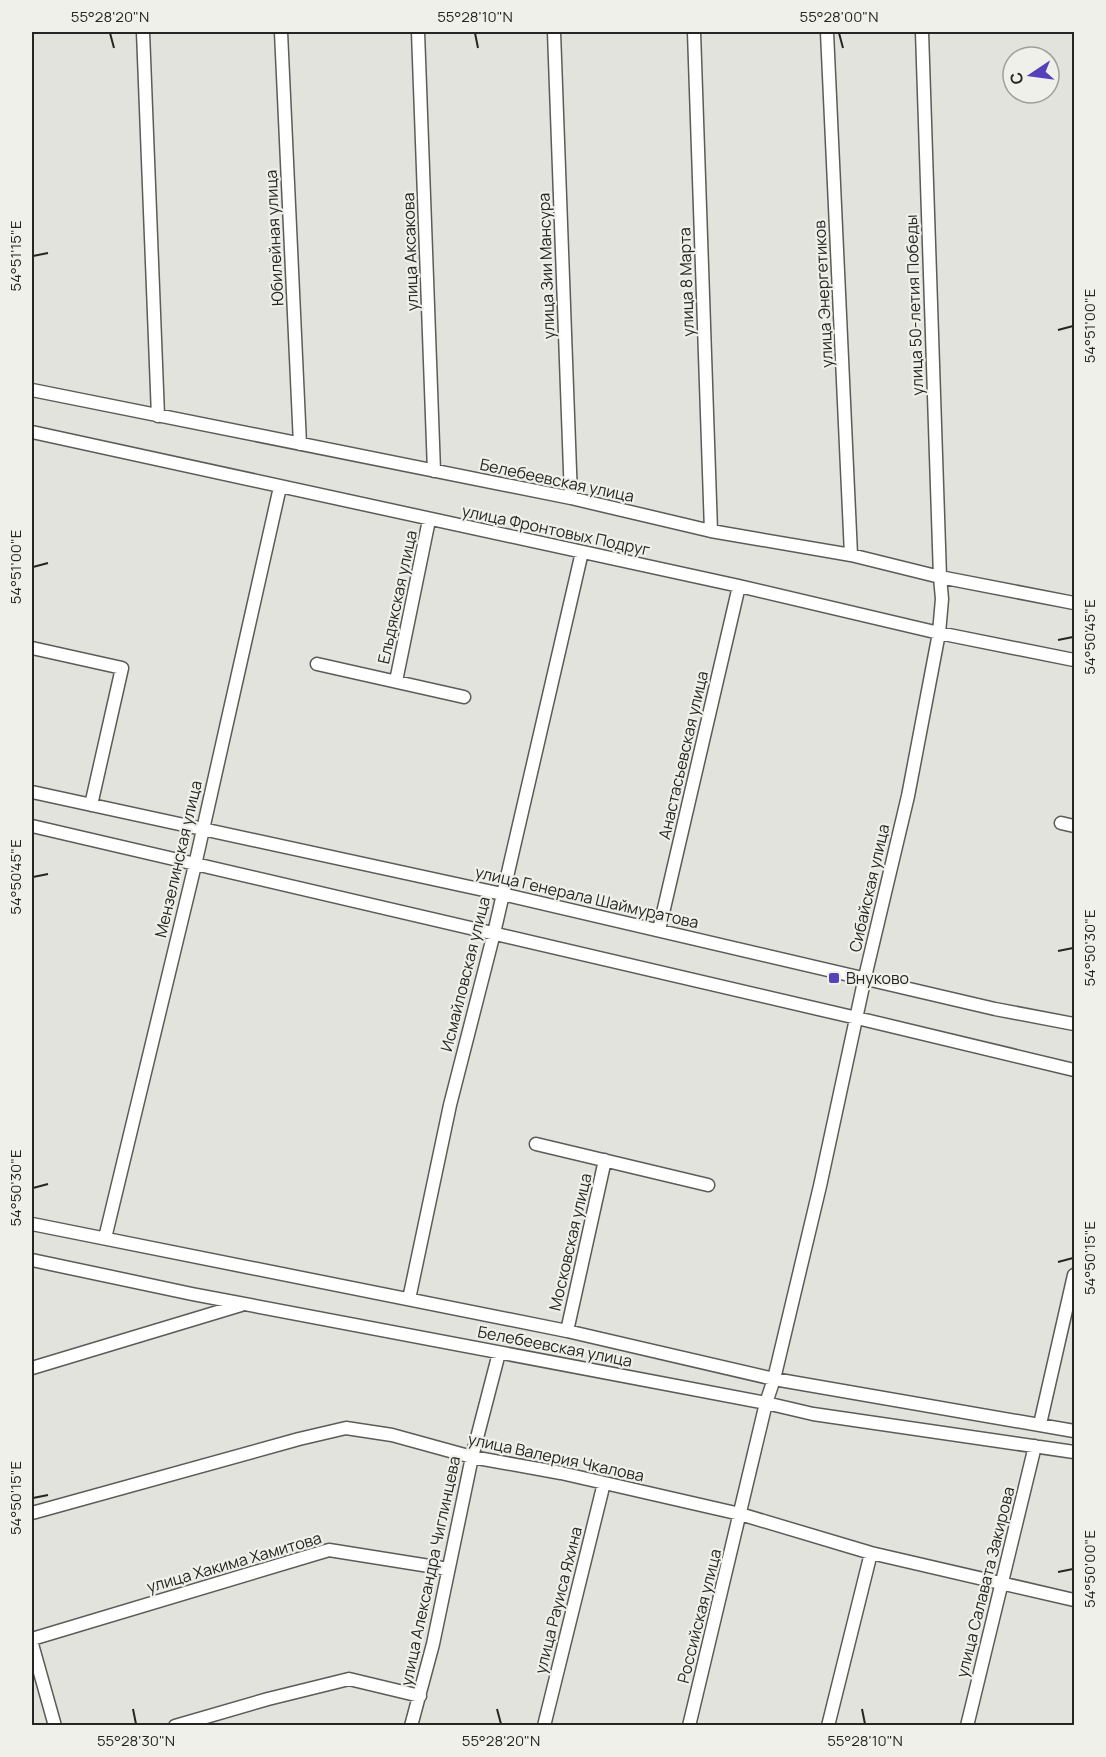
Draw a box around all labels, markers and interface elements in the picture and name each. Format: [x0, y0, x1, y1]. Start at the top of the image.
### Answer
text: 55°28'20"N [71, 6, 149, 27]
text: 55°28'10"N [437, 6, 513, 27]
text: 55°28'00"N [800, 6, 878, 27]
north arrow [1001, 45, 1061, 105]
text: С [1004, 70, 1028, 87]
street label: Юбилейная улица [259, 169, 289, 307]
street label: улица Аксакова [397, 192, 423, 312]
street label: улица Зии Мансура [532, 192, 560, 340]
street label: улица 50-летия Победы [900, 214, 928, 396]
street label: улица Энергетиков [808, 219, 838, 368]
text: 54°51'15"E [5, 221, 26, 291]
street label: улица 8 Марта [673, 227, 699, 337]
text: 54°51'00"E [1079, 289, 1100, 363]
street label: Белебеевская улица [478, 453, 636, 507]
street label: улица Фронтовых Подруг [460, 499, 653, 561]
street label: Ельдякская улица [372, 528, 422, 666]
text: 54°51'00"E [5, 530, 26, 604]
text: 54°50'45"E [1079, 599, 1100, 675]
street label: Анастасьевская улица [653, 669, 713, 841]
street label: Мензелинская улица [149, 778, 207, 940]
street label: Сибайская улица [844, 822, 894, 954]
text: 54°50'45"E [5, 839, 26, 915]
street label: улица Генерала Шаймуратова [473, 861, 701, 933]
street label: Исмайловская улица [435, 894, 495, 1054]
text: 54°50'30"E [1079, 909, 1100, 987]
place label: Внуково [846, 967, 909, 989]
marker: Внуково [827, 971, 841, 985]
text: 54°50'30"E [5, 1149, 26, 1227]
street label: Московская улица [543, 1171, 597, 1313]
text: 54°50'15"E [1079, 1221, 1100, 1295]
street label: Белебеевская улица [476, 1320, 634, 1372]
street label: улица Валерия Чкалова [466, 1428, 646, 1486]
street label: улица Александра Чиглинцева [395, 1454, 465, 1688]
text: 54°50'15"E [5, 1461, 26, 1535]
street label: улица Салавата Закирова [951, 1484, 1019, 1680]
street label: улица Рауиса Яхина [529, 1524, 587, 1676]
street label: улица Хакима Хамитова [144, 1527, 324, 1597]
text: 54°50'00"E [1079, 1530, 1100, 1608]
street label: Российская улица [672, 1547, 726, 1685]
text: 55°28'30"N [97, 1730, 175, 1751]
text: 55°28'20"N [462, 1730, 540, 1751]
text: 55°28'10"N [827, 1730, 903, 1751]

